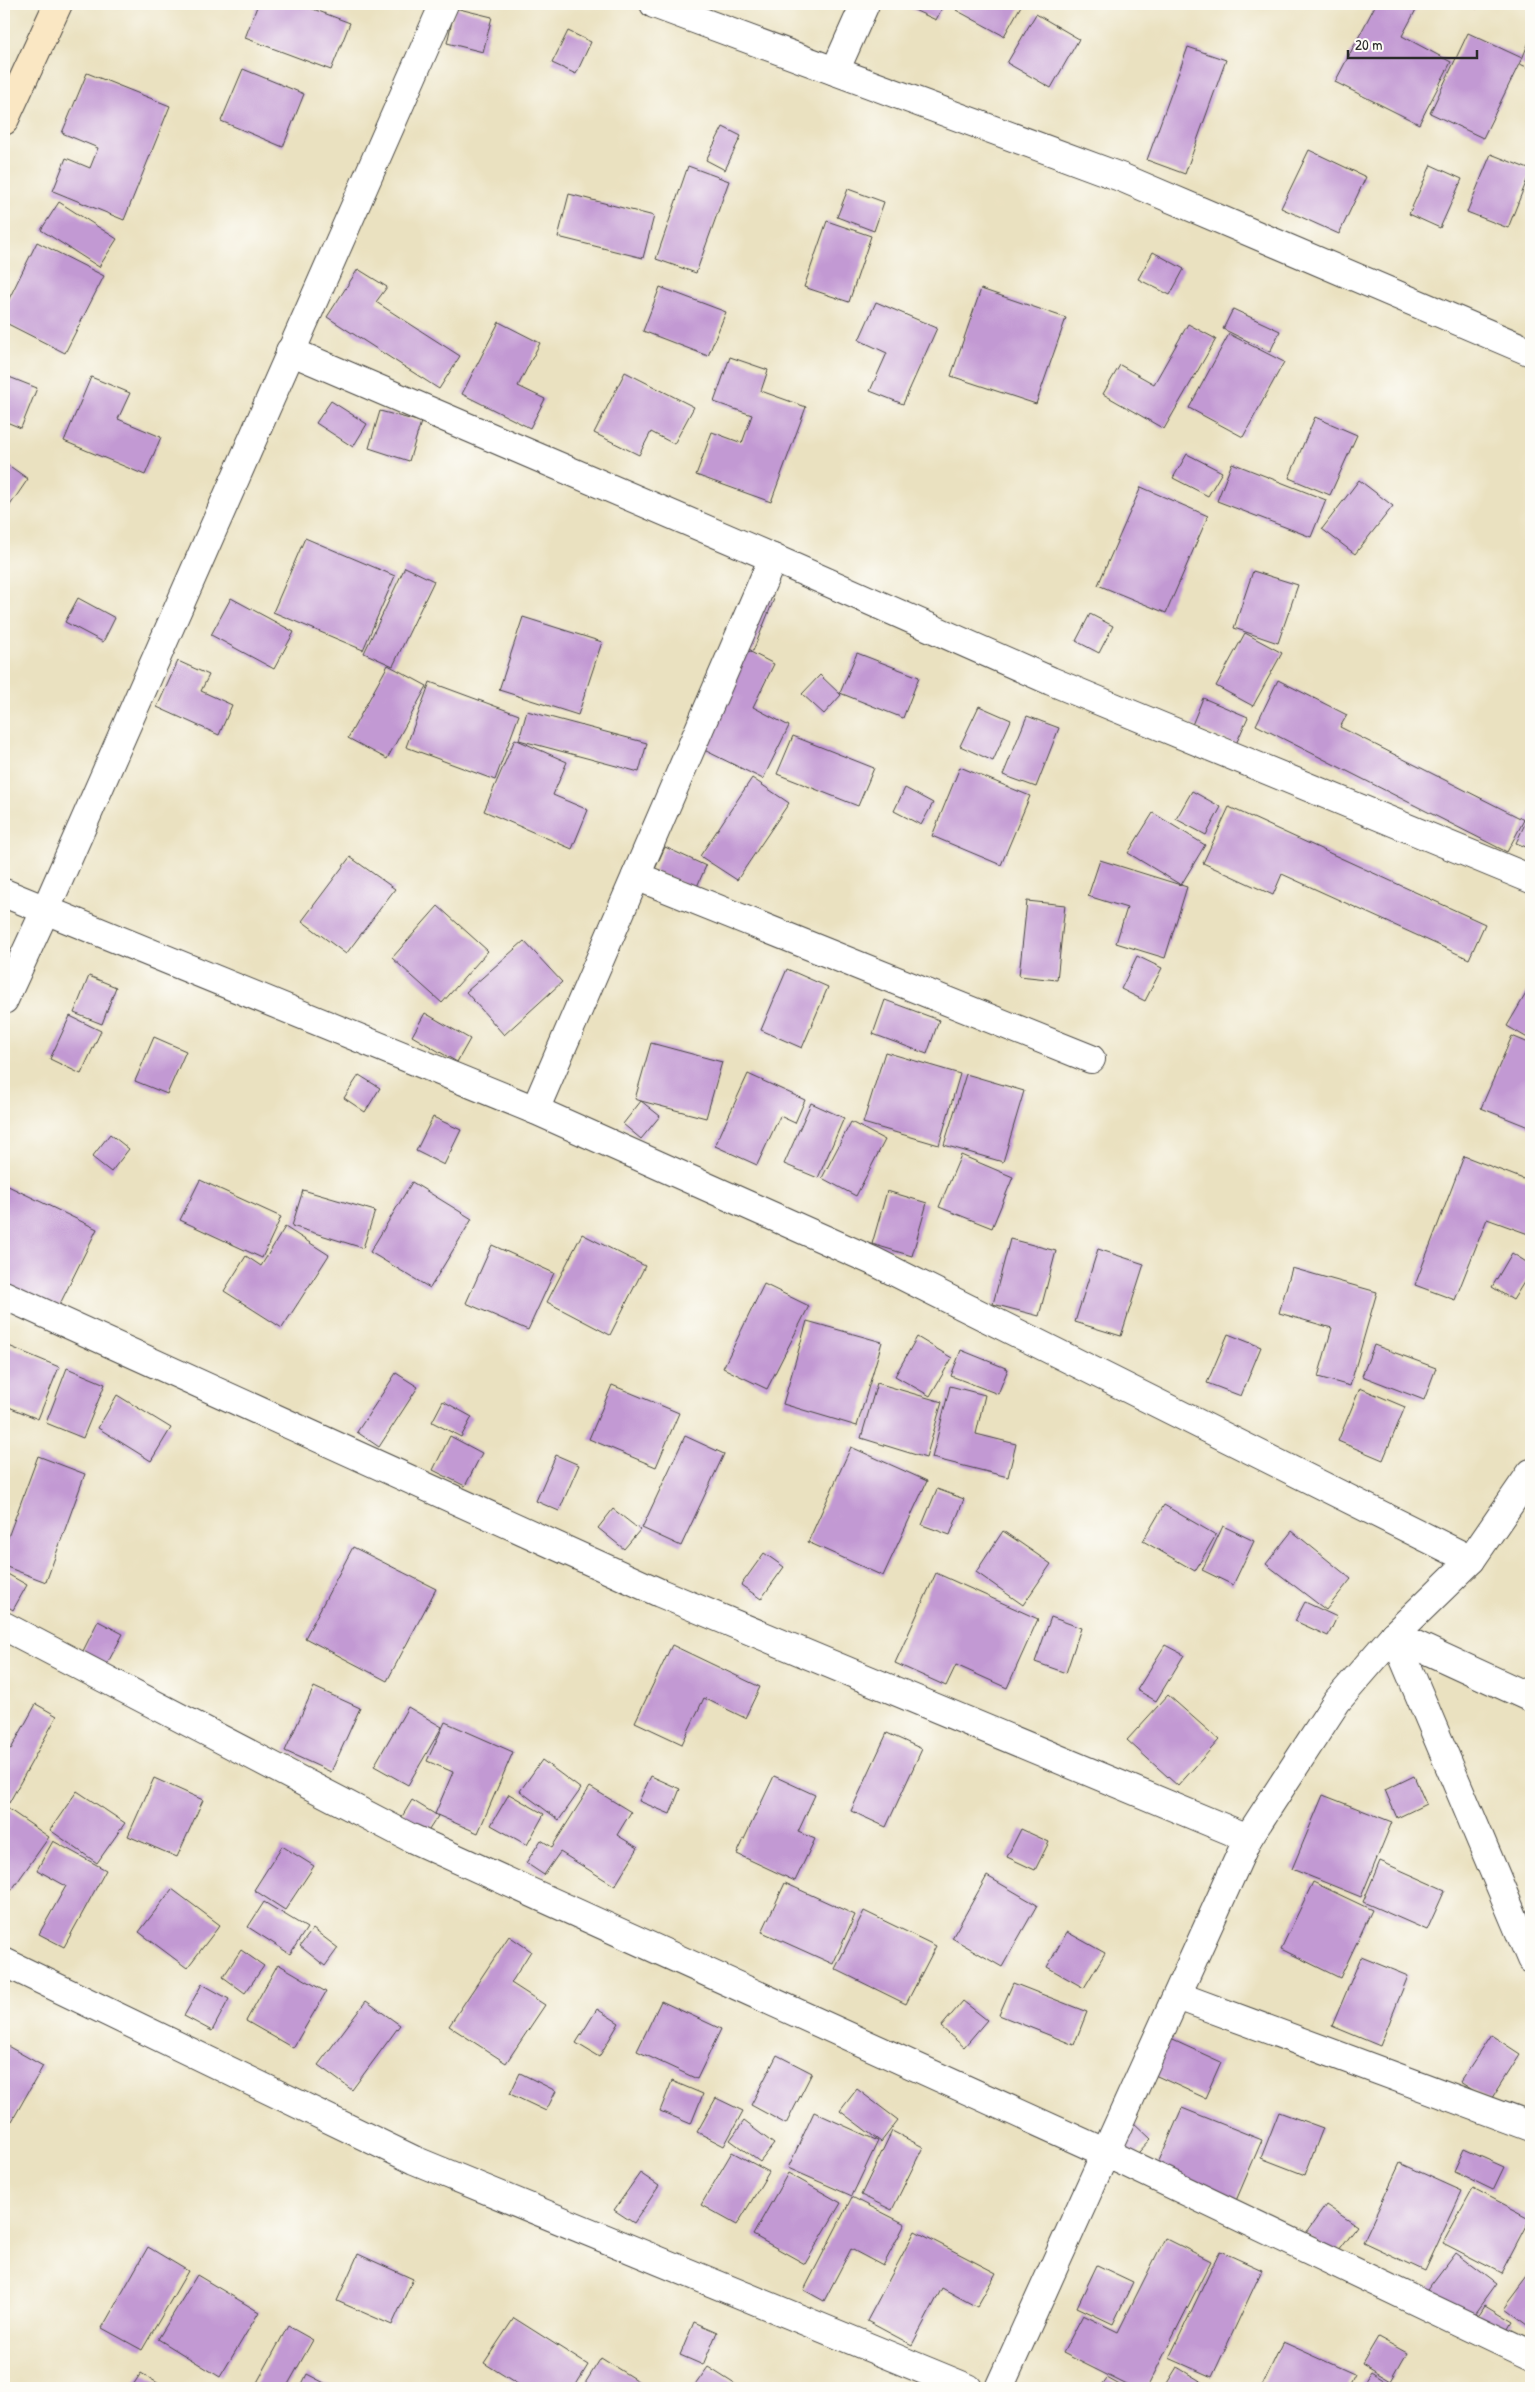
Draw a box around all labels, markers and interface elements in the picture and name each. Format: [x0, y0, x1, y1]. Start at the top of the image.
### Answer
scale bar [1348, 28, 1476, 60]
text: 20 m [1355, 34, 1382, 55]

